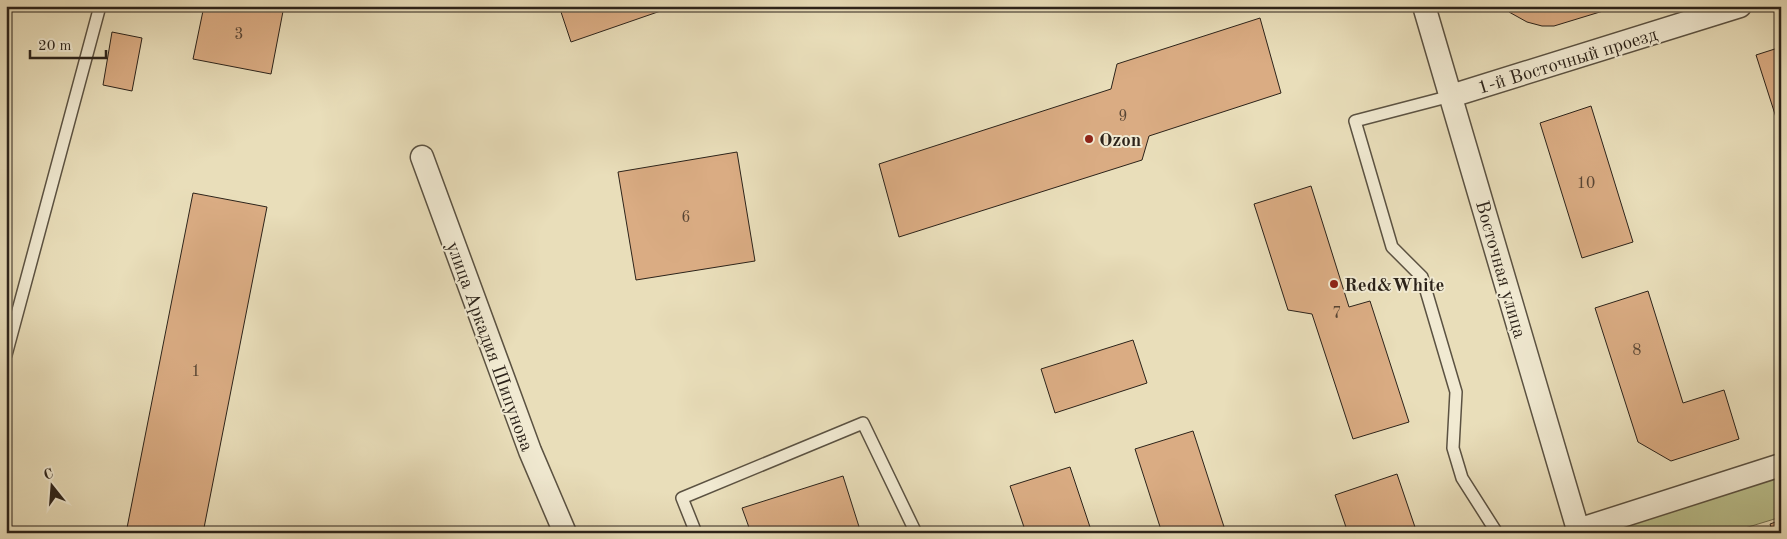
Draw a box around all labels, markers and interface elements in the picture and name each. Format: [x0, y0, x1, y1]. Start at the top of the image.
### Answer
street label: 1-й Восточный проезд [1476, 26, 1660, 99]
house number: 3 [234, 27, 244, 43]
scale bar [30, 28, 106, 60]
text: 20 m [38, 39, 72, 54]
house number: 9 [1118, 109, 1128, 125]
place label: Ozon [1099, 132, 1141, 151]
marker: Ozon [1083, 133, 1095, 145]
house number: 10 [1577, 176, 1595, 192]
street label: Восточная улица [1471, 199, 1529, 341]
house number: 6 [681, 210, 691, 226]
street label: улица Аркадия Шипунова [442, 239, 536, 455]
place label: Red&White [1344, 277, 1445, 296]
marker: Red&White [1328, 278, 1340, 290]
house number: 7 [1332, 306, 1342, 322]
house number: 8 [1632, 343, 1642, 359]
house number: 1 [191, 364, 201, 380]
north arrow [28, 462, 78, 512]
text: С [42, 466, 55, 483]

